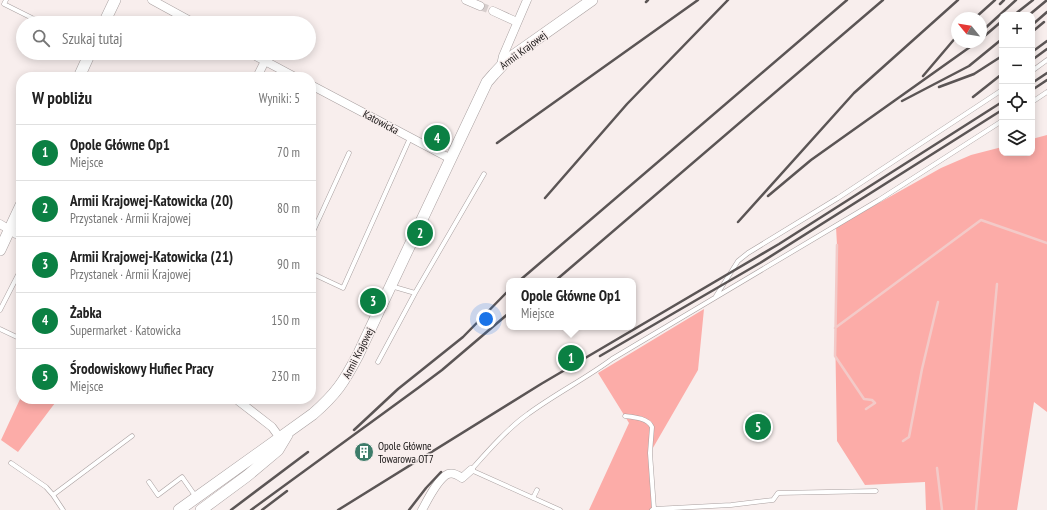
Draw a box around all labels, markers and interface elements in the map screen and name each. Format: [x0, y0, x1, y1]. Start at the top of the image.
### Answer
north arrow [951, 12, 987, 48]
map controls [999, 12, 1035, 156]
button: + [999, 12, 1035, 48]
search box [16, 16, 316, 60]
icon: search [30, 27, 52, 49]
street label: Armii Krajowej [497, 28, 549, 72]
text: Szukaj tutaj [62, 29, 123, 48]
button: − [999, 48, 1035, 84]
button: locate [999, 84, 1035, 120]
text: W pobliżu [32, 87, 92, 109]
text: Wyniki: 5 [259, 90, 300, 107]
street label: Katowicka [361, 107, 401, 137]
button: layers [999, 120, 1035, 156]
pin: 4 [424, 123, 450, 153]
text: Opole Główne Op1 [70, 135, 170, 154]
text: 1 [42, 144, 48, 161]
text: 70 m [277, 144, 300, 161]
text: Miejsce [70, 154, 103, 171]
text: Armii Krajowej-Katowicka (20) [70, 191, 233, 210]
text: 2 [42, 200, 48, 217]
text: 80 m [277, 200, 300, 217]
text: Przystanek · Armii Krajowej [70, 210, 191, 227]
pin: 2 [407, 218, 433, 248]
text: Armii Krajowej-Katowicka (21) [70, 247, 233, 266]
text: 3 [42, 256, 48, 273]
text: 90 m [277, 256, 300, 273]
text: Przystanek · Armii Krajowej [70, 266, 191, 283]
popup [506, 278, 636, 330]
pin: 3 [360, 286, 386, 316]
text: Opole Główne Op1 [521, 286, 621, 305]
text: Żabka [70, 303, 102, 322]
text: Miejsce [521, 305, 554, 322]
your location [476, 309, 496, 329]
text: 4 [42, 312, 48, 329]
text: 150 m [271, 312, 300, 329]
text: Supermarket · Katowicka [70, 322, 181, 339]
street label: Armii Krajowej [339, 325, 377, 381]
pin: 1 [558, 343, 584, 373]
text: Środowiskowy Hufiec Pracy [70, 359, 214, 378]
text: 5 [42, 368, 48, 385]
text: 230 m [271, 368, 300, 385]
text: Miejsce [70, 378, 103, 395]
pin: 5 [745, 412, 771, 442]
place label: Opole Główne Towarowa OT7 [378, 439, 434, 466]
building icon: Opole Główne Towarowa OT7 [353, 441, 375, 463]

